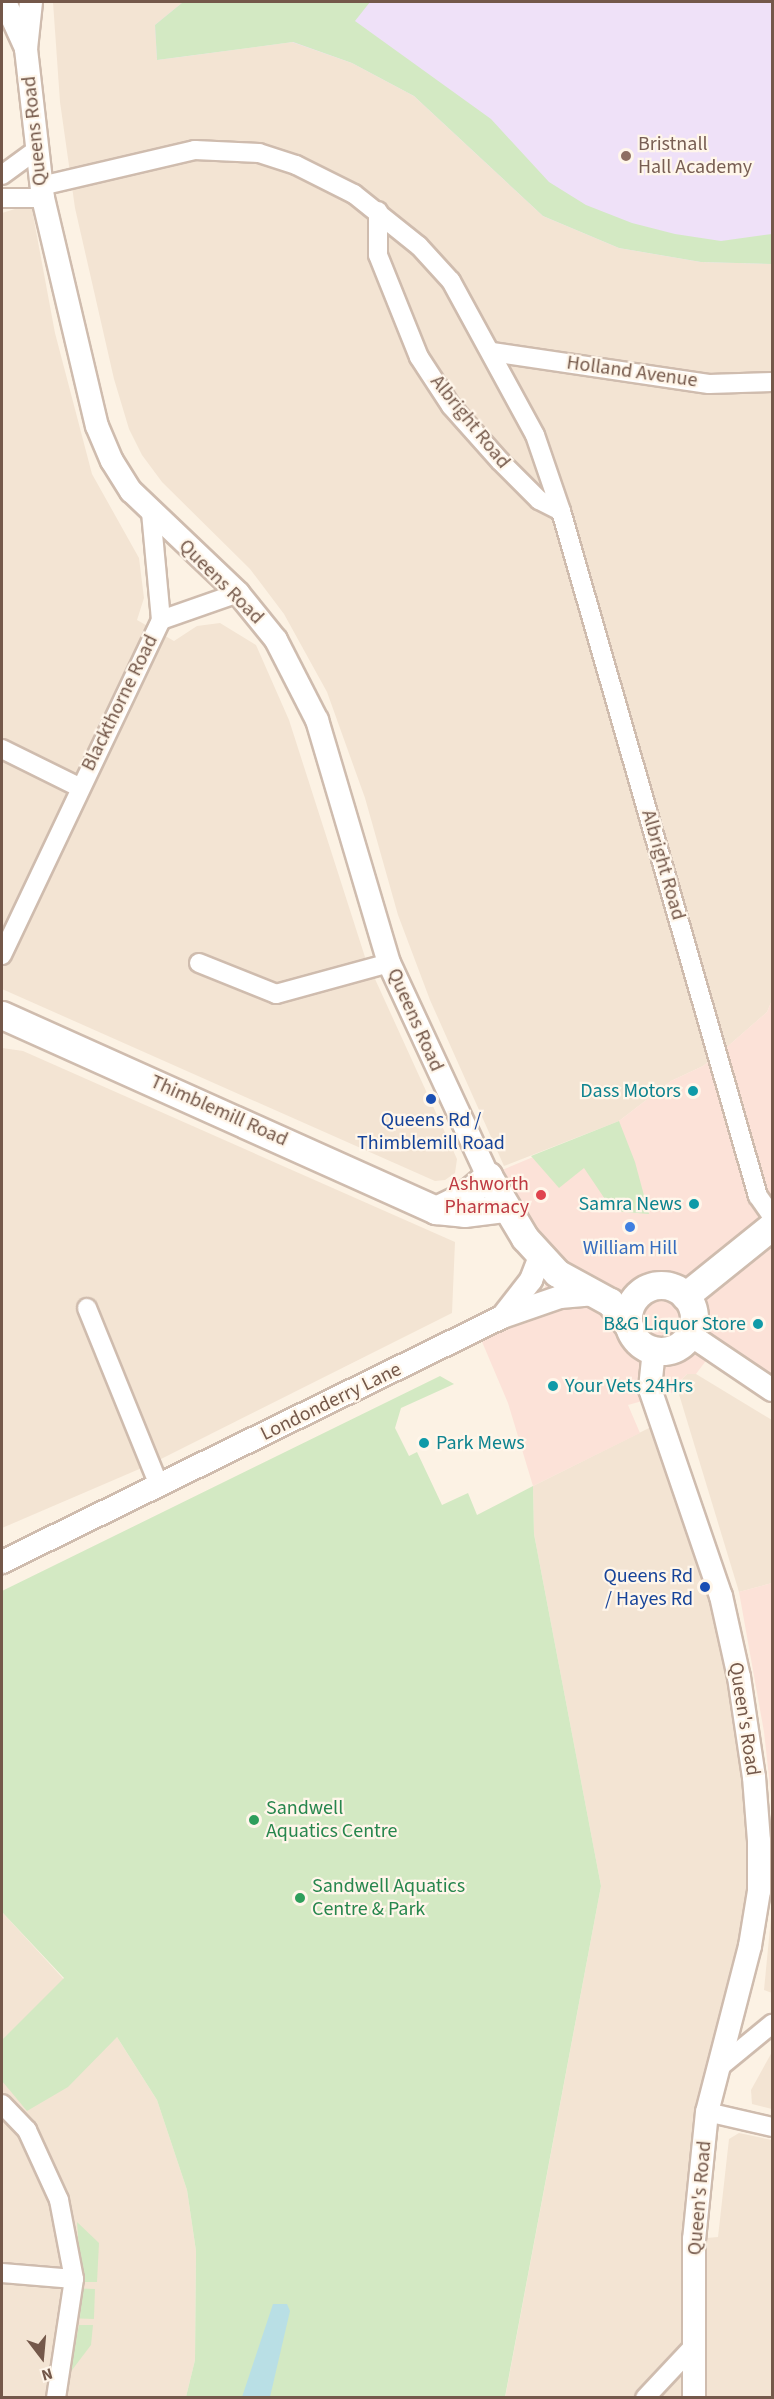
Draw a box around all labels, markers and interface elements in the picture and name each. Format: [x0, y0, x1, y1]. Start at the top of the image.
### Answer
street label: Queens Road [17, 75, 53, 187]
place label: Bristnall Hall Academy [638, 132, 752, 179]
marker: Bristnall Hall Academy [619, 149, 633, 163]
street label: Holland Avenue [565, 351, 699, 393]
street label: Albright Road [425, 370, 515, 474]
street label: Queens Road [174, 535, 268, 629]
street label: Blackthorne Road [77, 631, 163, 775]
street label: Albright Road [636, 807, 690, 923]
street label: Queens Road [382, 965, 448, 1075]
street label: Thimblemill Road [147, 1070, 291, 1152]
place label: Dass Motors [580, 1079, 681, 1103]
marker: Dass Motors [686, 1084, 700, 1098]
marker: Queens Rd / Thimblemill Road [424, 1092, 438, 1106]
place label: Queens Rd / Thimblemill Road [357, 1108, 505, 1155]
place label: Ashworth Pharmacy [445, 1172, 529, 1219]
marker: Ashworth Pharmacy [534, 1188, 548, 1202]
place label: Samra News [578, 1192, 682, 1216]
marker: Samra News [687, 1197, 701, 1211]
marker: William Hill [623, 1220, 637, 1234]
place label: William Hill [583, 1236, 677, 1260]
place label: B&G Liquor Store [603, 1312, 746, 1336]
marker: B&G Liquor Store [751, 1317, 765, 1331]
street label: Londonderry Lane [257, 1358, 405, 1446]
place label: Your Vets 24Hrs [565, 1374, 693, 1398]
marker: Your Vets 24Hrs [546, 1379, 560, 1393]
place label: Park Mews [436, 1431, 525, 1455]
marker: Park Mews [417, 1436, 431, 1450]
place label: Queens Rd / Hayes Rd [603, 1564, 693, 1611]
marker: Queens Rd / Hayes Rd [698, 1580, 712, 1594]
street label: Queen's Road [723, 1660, 765, 1778]
place label: Sandwell Aquatics Centre [266, 1796, 398, 1843]
marker: Sandwell Aquatics Centre [247, 1813, 261, 1827]
place label: Sandwell Aquatics Centre & Park [312, 1874, 465, 1921]
marker: Sandwell Aquatics Centre & Park [293, 1891, 307, 1905]
street label: Queen's Road [683, 2140, 717, 2256]
north arrow [12, 2327, 72, 2387]
text: N [39, 2362, 55, 2386]

